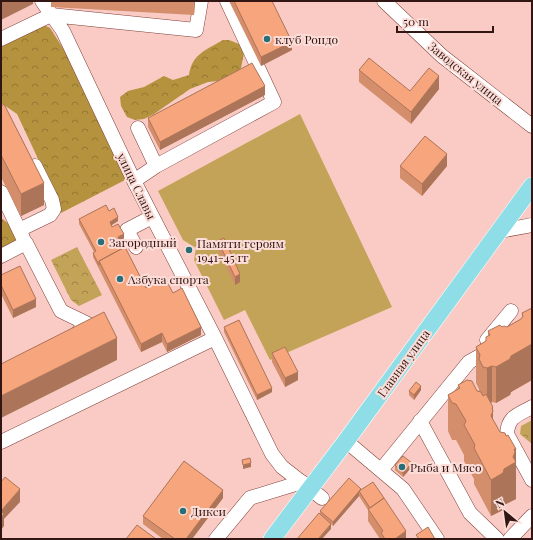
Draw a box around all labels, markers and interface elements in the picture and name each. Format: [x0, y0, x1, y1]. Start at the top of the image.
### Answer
scale bar [397, 8, 493, 34]
text: 50 m [403, 13, 429, 29]
place label: клуб Рондо [275, 31, 338, 47]
marker: клуб Рондо [262, 34, 272, 44]
street label: Заводская улица [425, 38, 507, 108]
street label: улица Славы [114, 149, 160, 222]
place label: Загородный [109, 234, 177, 250]
place label: Памяти героям 1941-45 гг [197, 235, 284, 265]
marker: Загородный [96, 237, 106, 247]
marker: Памяти героям 1941-45 гг [184, 245, 194, 255]
place label: Азбука спорта [127, 271, 209, 287]
marker: Азбука спорта [115, 274, 125, 284]
street label: Главная улица [373, 326, 433, 400]
place label: Рыба и Мясо [410, 459, 482, 475]
marker: Рыба и Мясо [397, 462, 407, 472]
north arrow [485, 492, 525, 532]
text: N [493, 494, 507, 511]
place label: Дикси [191, 503, 227, 519]
marker: Дикси [178, 506, 188, 516]

